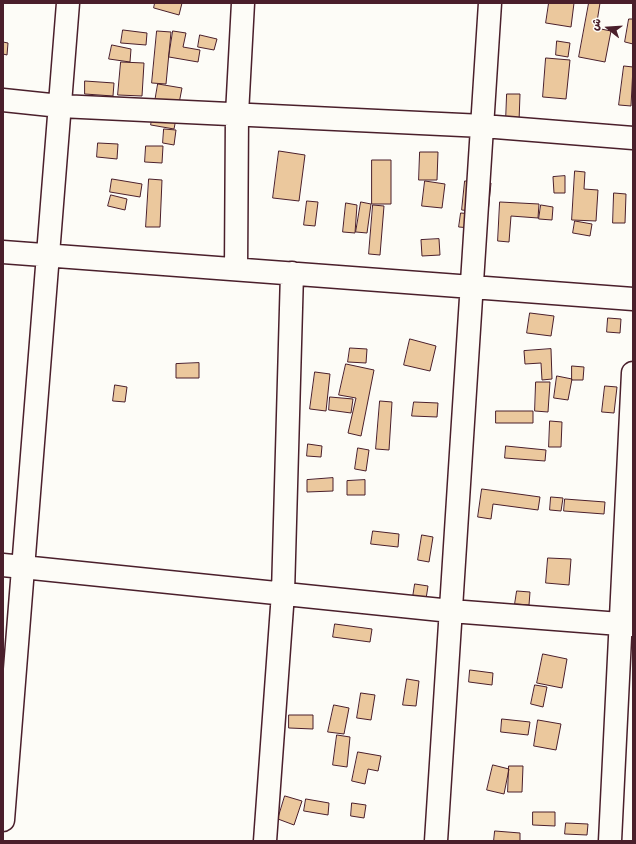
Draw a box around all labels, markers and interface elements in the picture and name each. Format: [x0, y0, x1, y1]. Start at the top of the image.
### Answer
north arrow [588, 8, 628, 48]
text: ش [588, 17, 604, 32]

